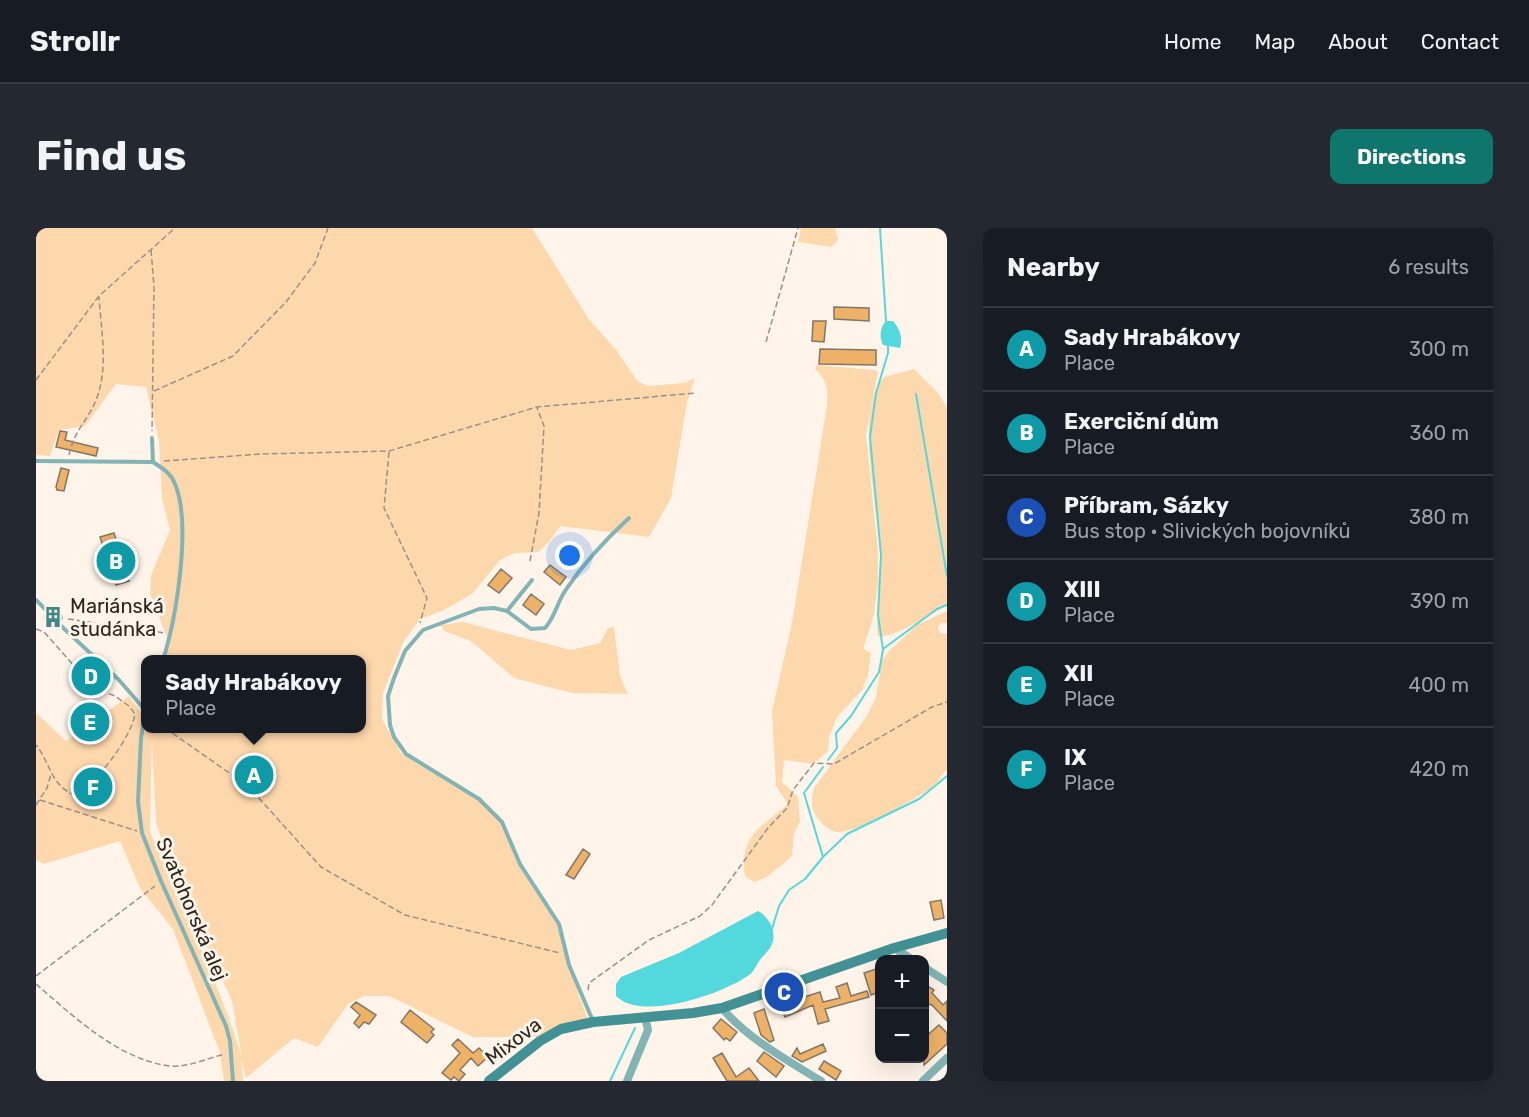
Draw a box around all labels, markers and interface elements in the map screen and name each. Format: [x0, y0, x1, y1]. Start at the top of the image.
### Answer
text: Strollr [30, 25, 120, 58]
text: Home [1164, 29, 1221, 54]
text: Map [1254, 29, 1295, 54]
text: About [1328, 29, 1388, 54]
text: Contact [1421, 29, 1499, 54]
button: Directions [1330, 129, 1493, 184]
text: Find us [36, 131, 187, 181]
text: Nearby [1007, 252, 1100, 283]
text: 6 results [1388, 255, 1469, 279]
text: Sady Hrabákovy [1064, 324, 1240, 351]
text: A [1019, 337, 1034, 361]
text: 300 m [1409, 337, 1469, 361]
text: Place [1064, 351, 1115, 375]
text: Exerciční dům [1064, 408, 1219, 435]
text: B [1019, 421, 1034, 445]
text: 360 m [1410, 421, 1469, 445]
text: Place [1064, 435, 1115, 459]
text: Příbram, Sázky [1064, 492, 1229, 519]
text: C [1019, 505, 1034, 529]
text: 380 m [1409, 505, 1469, 529]
text: Bus stop · Slivických bojovníků [1064, 519, 1351, 543]
pin: B [96, 538, 136, 584]
your location [555, 541, 584, 570]
text: XIII [1064, 576, 1101, 603]
text: D [1019, 589, 1034, 613]
text: 390 m [1410, 589, 1469, 613]
place label: Mariánská studánka [70, 594, 164, 641]
text: Place [1064, 603, 1115, 627]
building icon: Mariánská studánka [41, 605, 65, 629]
pin: D [72, 654, 110, 698]
popup [141, 655, 366, 733]
text: XII [1064, 660, 1093, 687]
text: Sady Hrabákovy [165, 669, 342, 696]
text: E [1020, 673, 1033, 697]
text: 400 m [1409, 673, 1469, 697]
text: Place [1064, 687, 1115, 711]
text: Place [165, 696, 216, 720]
pin: E [70, 700, 110, 744]
text: IX [1064, 744, 1086, 771]
pin: A [234, 752, 274, 798]
text: F [1020, 757, 1033, 781]
text: 420 m [1409, 757, 1469, 781]
pin: F [74, 764, 112, 810]
text: Place [1064, 771, 1115, 795]
street label: Svatohorská alej [151, 834, 233, 984]
map controls [875, 955, 929, 1063]
button: + [875, 955, 929, 1009]
pin: C [764, 970, 804, 1014]
button: − [875, 1009, 929, 1063]
street label: Mixova [480, 1012, 546, 1070]

